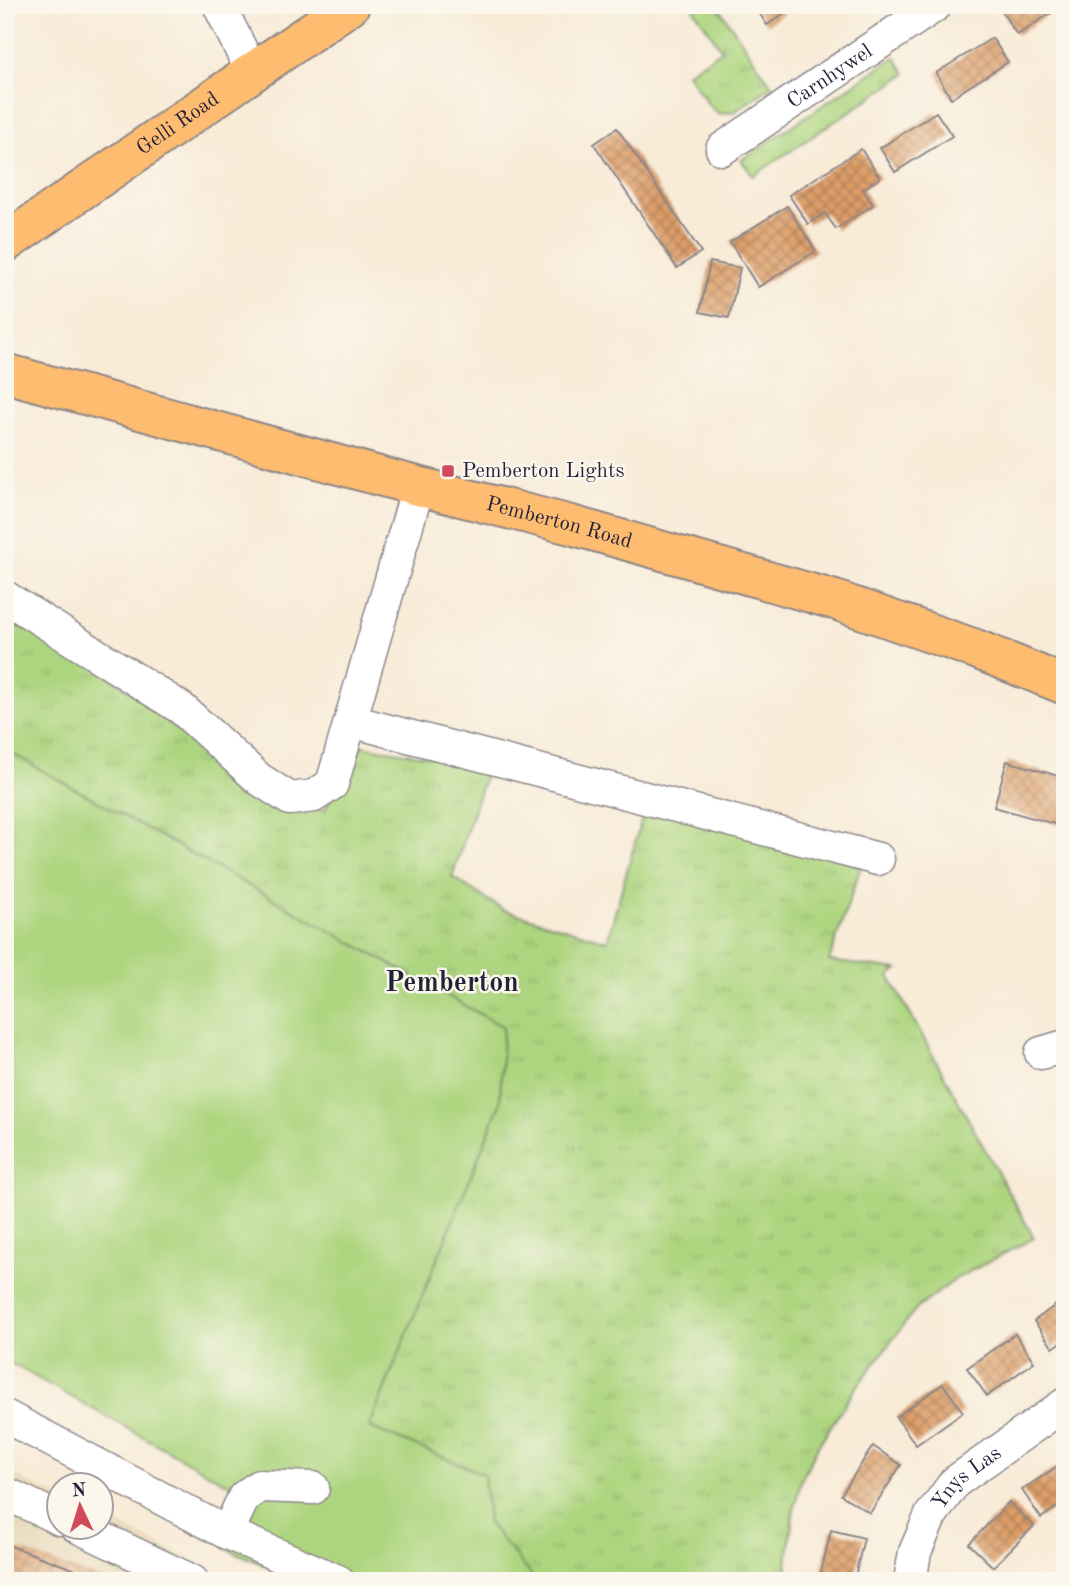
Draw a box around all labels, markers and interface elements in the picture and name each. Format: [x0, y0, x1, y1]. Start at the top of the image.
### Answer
street label: Carnhywel [783, 40, 876, 112]
street label: Gelli Road [133, 88, 223, 159]
place label: Pemberton Lights [462, 461, 625, 482]
marker: Pemberton Lights [440, 463, 456, 479]
street label: Pemberton Road [484, 493, 635, 552]
district label: Pemberton [385, 970, 519, 998]
street label: Ynys Las [928, 1442, 1005, 1513]
north arrow [46, 1470, 116, 1540]
text: N [71, 1482, 87, 1502]

